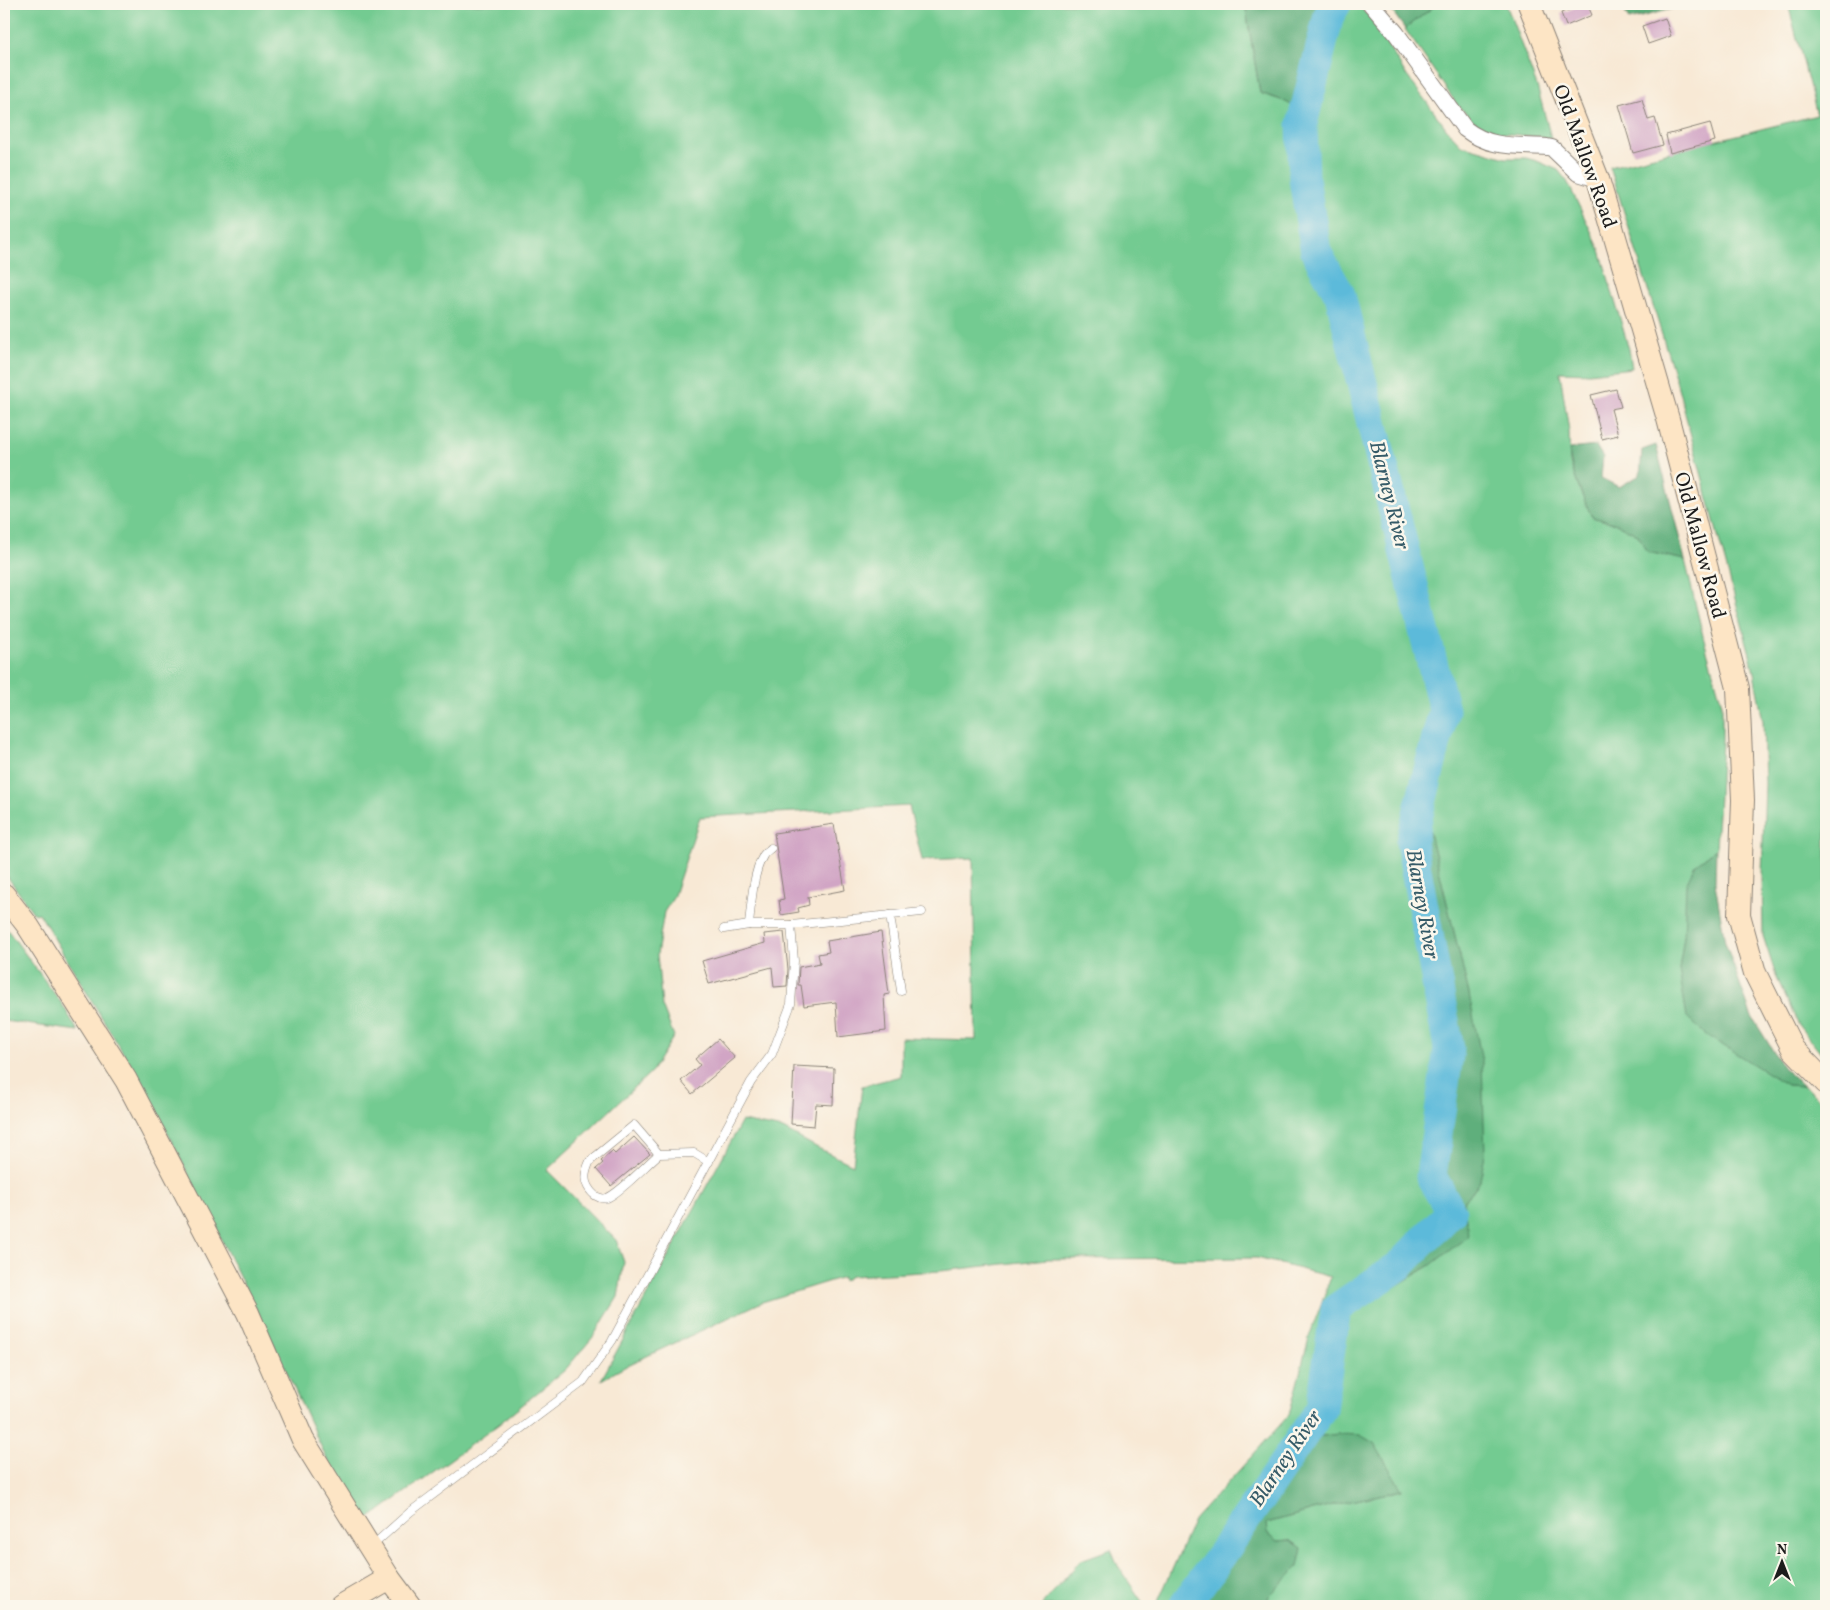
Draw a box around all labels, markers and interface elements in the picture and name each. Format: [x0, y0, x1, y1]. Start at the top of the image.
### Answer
street label: Old Mallow Road [1545, 81, 1623, 232]
water label: Blarney River [1361, 438, 1416, 553]
street label: Old Mallow Road [1666, 469, 1732, 622]
water label: Blarney River [1398, 847, 1445, 962]
water label: Blarney River [1243, 1405, 1329, 1513]
north arrow [1758, 1538, 1808, 1588]
text: N [1777, 1541, 1787, 1560]

